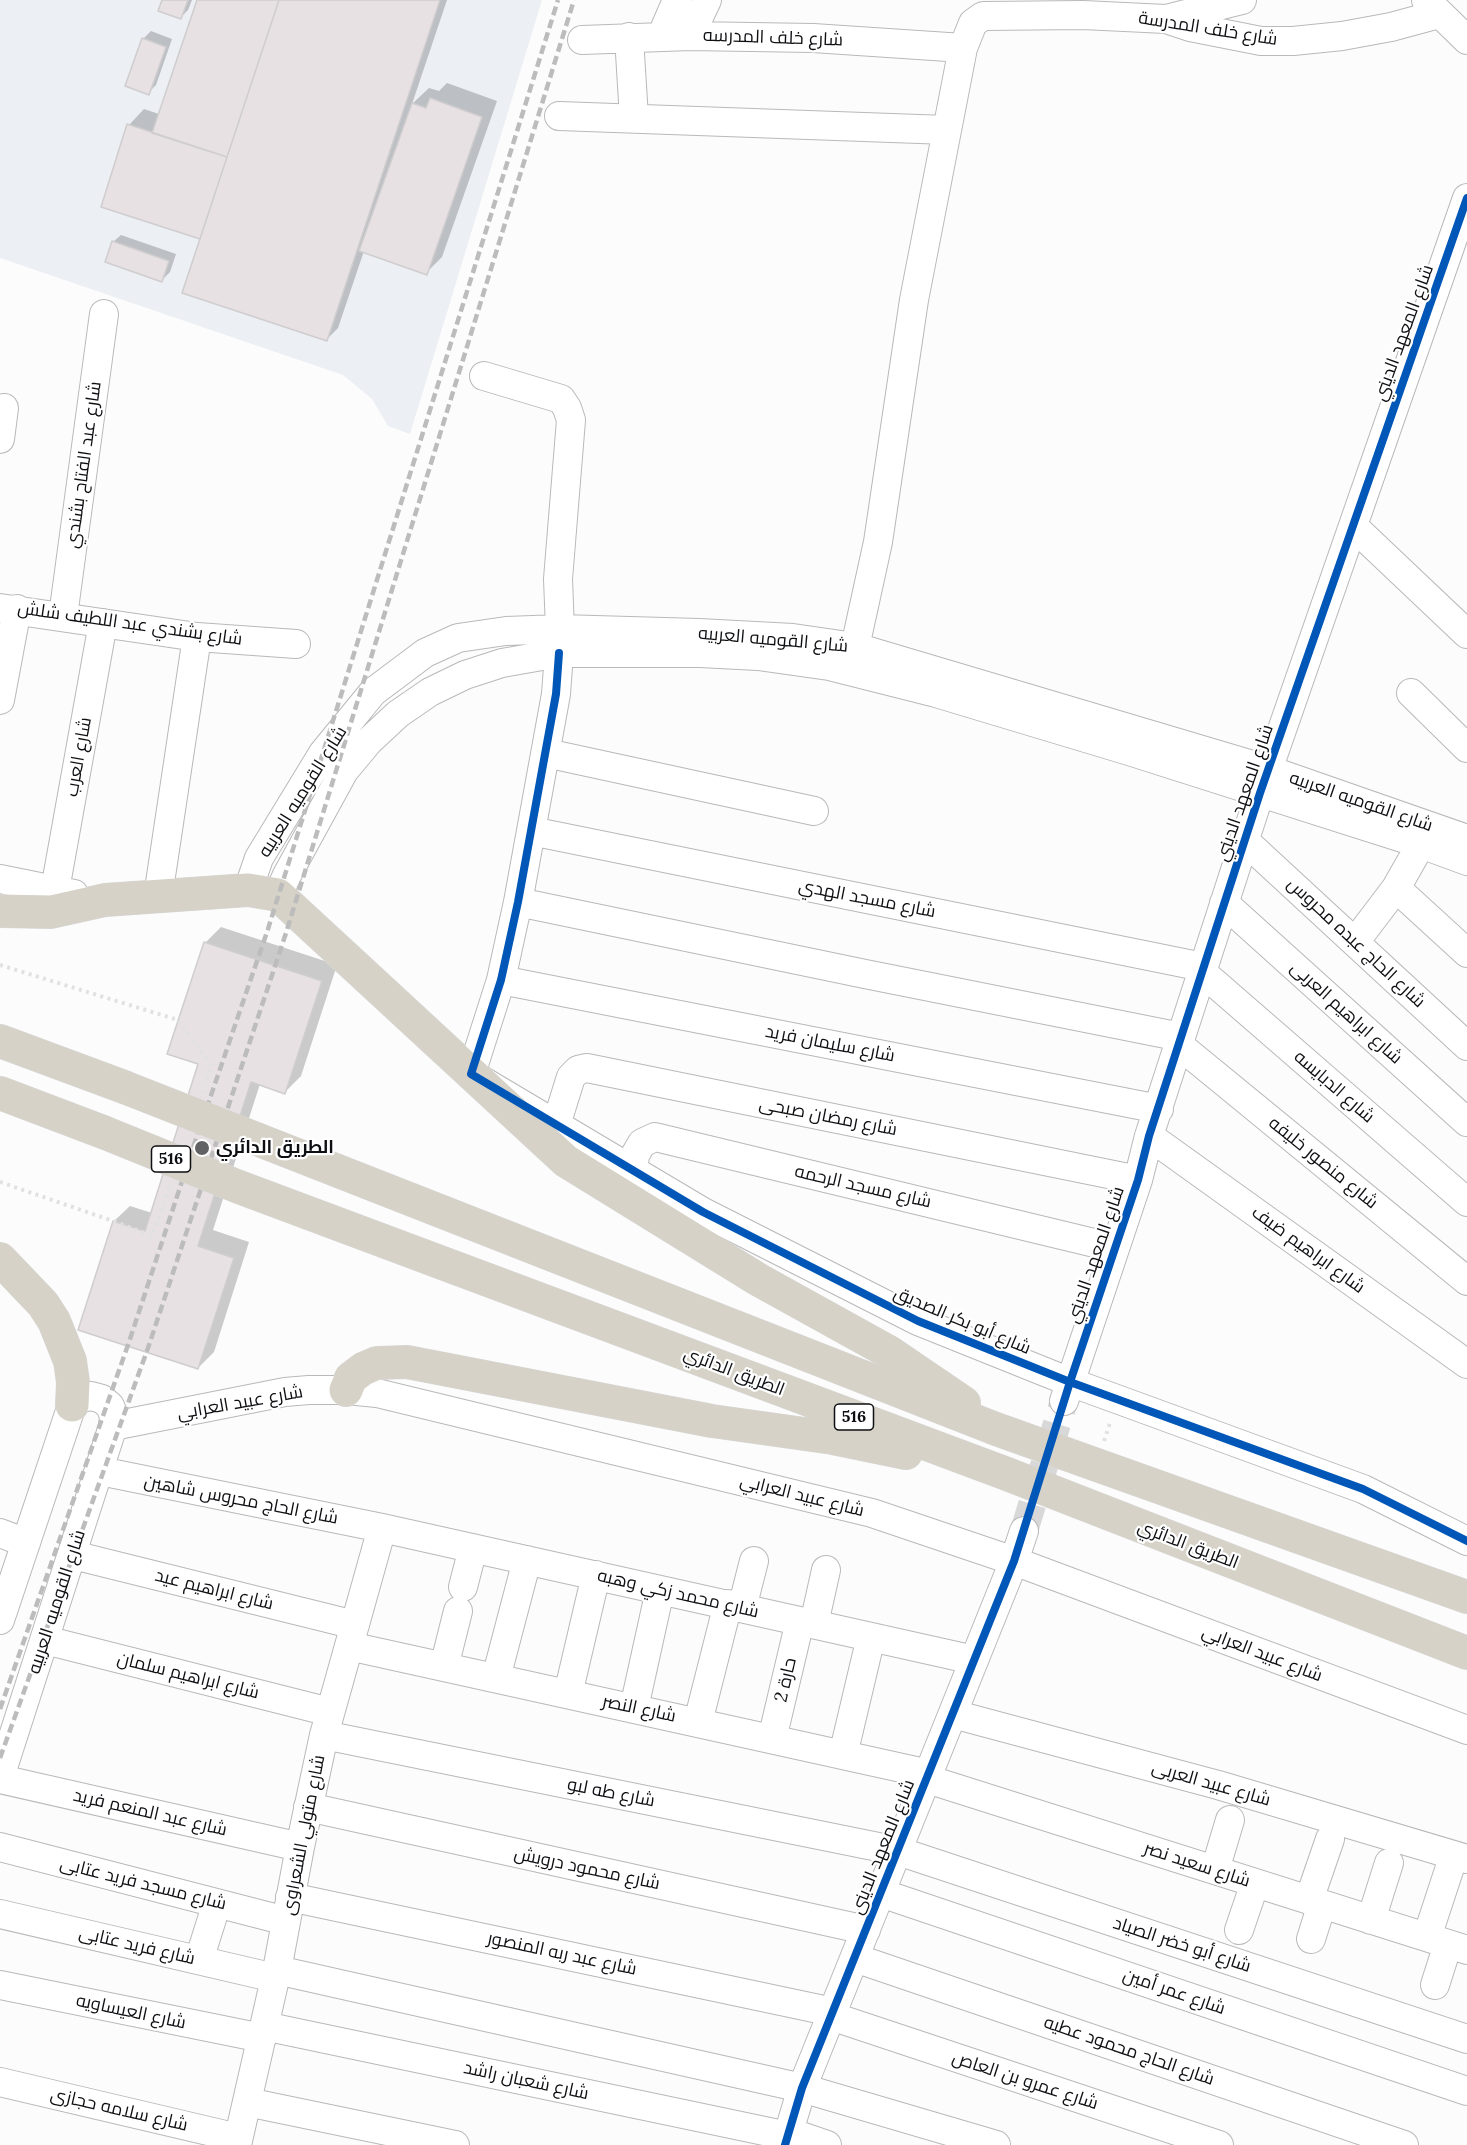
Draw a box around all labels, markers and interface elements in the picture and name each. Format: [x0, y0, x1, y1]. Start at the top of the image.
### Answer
street label: شارع خلف المدرسة [1137, 7, 1279, 51]
street label: شارع خلف المدرسه [702, 25, 844, 51]
street label: شارع المعهد الديني [1369, 262, 1439, 404]
street label: شارع عبد الفتاح بشندي [62, 380, 106, 550]
street label: شارع بشندي عبد اللطيف شلش [16, 598, 244, 650]
street label: شارع القوميه العربيه [697, 623, 849, 657]
street label: شارع العرب [61, 716, 97, 798]
street label: شارع القوميه العربيه [254, 722, 352, 862]
street label: شارع المعهد الديني [1211, 722, 1279, 864]
street label: شارع القوميه العربيه [1286, 767, 1436, 837]
street label: شارع الحاج عبده محروس [1282, 873, 1430, 1013]
street label: شارع مسجد الهدي [797, 875, 937, 923]
street label: شارع ابراهيم العربى [1286, 957, 1406, 1069]
street label: شارع سليمان فريد [763, 1021, 897, 1067]
street label: شارع الدبايسه [1289, 1046, 1379, 1128]
street label: شارع رمضان صبحى [757, 1093, 899, 1141]
street label: شارع منصور خليفه [1264, 1112, 1382, 1214]
place label: الطريق الدائري [216, 1137, 334, 1159]
marker: الطريق الدائري [193, 1139, 211, 1157]
road number: 516 [152, 1146, 190, 1172]
street label: شارع مسجد الرحمه [793, 1161, 933, 1213]
street label: شارع المعهد الديني [1062, 1184, 1130, 1326]
street label: شارع ابراهيم ضيف [1247, 1202, 1369, 1298]
street label: شارع أبو بكر الصديق [890, 1282, 1034, 1360]
street label: الطريق الدائري [680, 1343, 788, 1401]
street label: شارع عبيد العرابي [175, 1381, 305, 1425]
road number: 516 [834, 1404, 874, 1430]
street label: شارع عبيد العرابي [738, 1470, 866, 1522]
street label: شارع الحاج محروس شاهين [142, 1471, 340, 1529]
street label: الطريق الدائري [1134, 1516, 1242, 1574]
street label: شارع القوميه العربيه [23, 1527, 91, 1677]
street label: شارع ابراهيم عيد [153, 1565, 275, 1615]
street label: شارع محمد زكي وهبه [595, 1565, 761, 1623]
street label: شارع عبيد العرابي [1199, 1621, 1325, 1687]
street label: شارع ابراهيم سلمان [115, 1648, 261, 1704]
street label: حارة 2 [770, 1656, 802, 1704]
street label: شارع النصر [600, 1691, 678, 1727]
street label: شارع متولي الشعراوى [278, 1753, 330, 1917]
street label: شارع عبيد العربى [1149, 1757, 1273, 1811]
street label: شارع طه لبو [565, 1774, 657, 1812]
street label: شارع المعهد الدينى [846, 1776, 920, 1918]
street label: شارع عبد المنعم فريد [71, 1785, 229, 1841]
street label: شارع سعيد نصر [1141, 1838, 1253, 1892]
street label: شارع محمود درويش [512, 1843, 662, 1895]
street label: شارع مسجد فريد عتابى [58, 1853, 228, 1915]
street label: شارع أبو خضر الصياد [1110, 1913, 1254, 1977]
street label: شارع فريد عتابى [77, 1922, 197, 1970]
street label: شارع عبد ربه المنصور [485, 1928, 639, 1980]
street label: شارع عمر أمين [1120, 1964, 1228, 2020]
street label: شارع العيساويه [74, 1990, 188, 2034]
street label: شارع الحاج محمود عطيه [1041, 2012, 1217, 2090]
street label: شارع عمرو بن العاص [949, 2047, 1101, 2115]
street label: شارع شعبان راشد [461, 2057, 591, 2105]
street label: شارع سلامه حجازى [48, 2084, 190, 2136]

